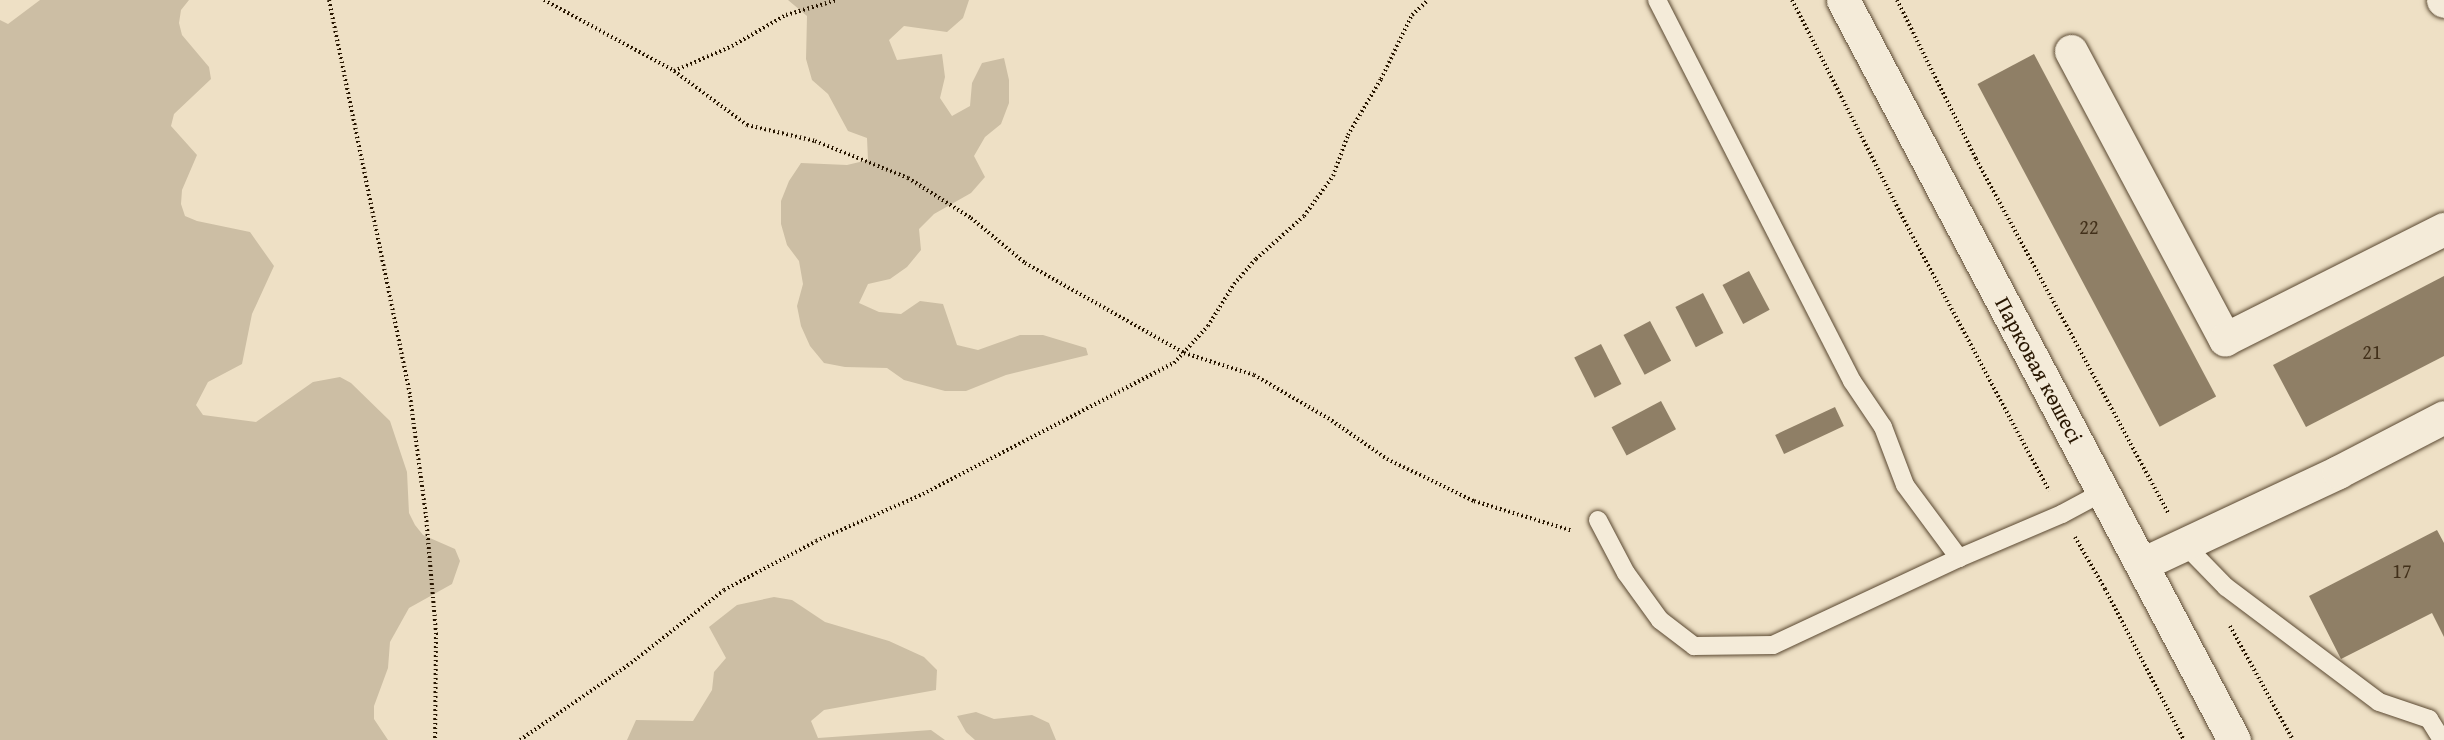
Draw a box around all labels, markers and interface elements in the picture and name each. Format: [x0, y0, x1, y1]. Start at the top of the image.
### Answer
house number: 22 [2079, 214, 2099, 238]
street label: Парковая көшесі [1989, 292, 2089, 448]
house number: 21 [2362, 339, 2382, 363]
house number: 17 [2392, 558, 2412, 582]

